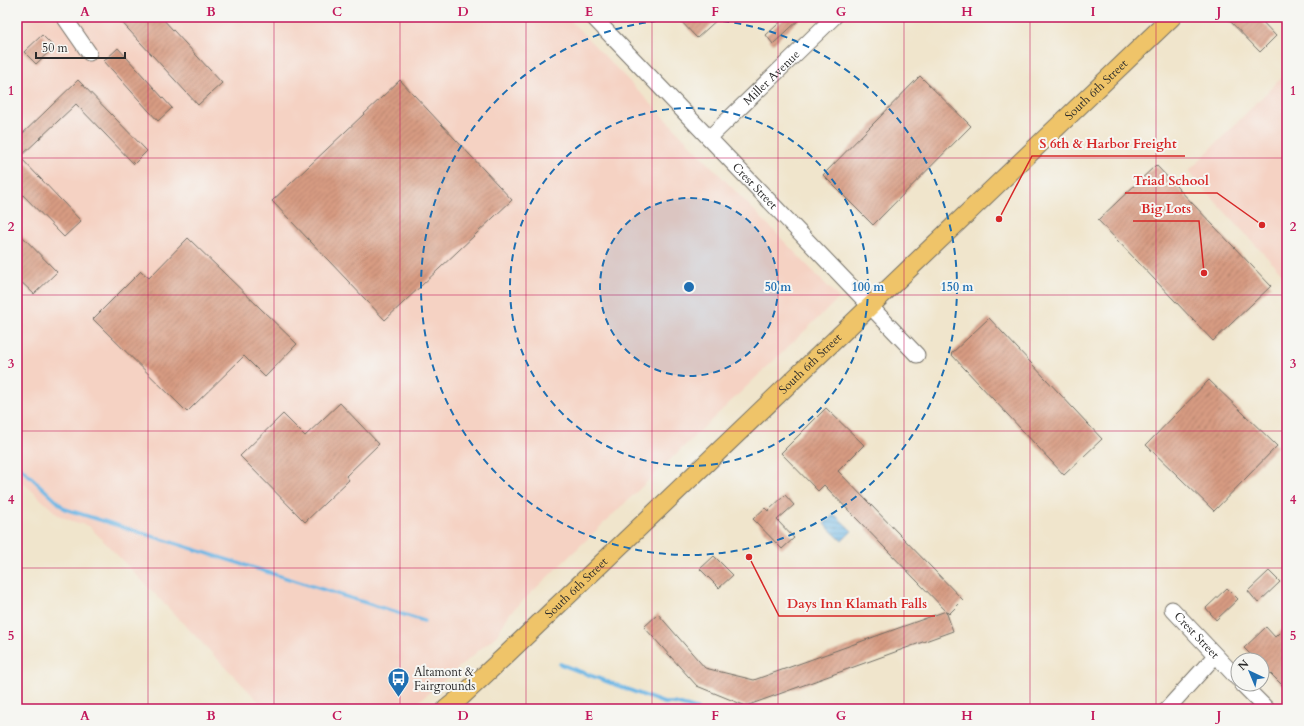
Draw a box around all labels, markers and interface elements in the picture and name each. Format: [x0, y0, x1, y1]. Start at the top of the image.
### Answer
text: A [80, 3, 90, 21]
text: B [206, 3, 216, 21]
text: C [332, 3, 342, 21]
text: D [457, 3, 469, 21]
text: E [585, 3, 593, 21]
text: F [711, 3, 719, 21]
text: G [836, 3, 847, 21]
text: H [961, 3, 973, 21]
text: I [1090, 3, 1096, 21]
text: J [1215, 3, 1222, 21]
scale bar [36, 34, 125, 60]
text: 50 m [42, 40, 69, 56]
street label: Miller Avenue [740, 46, 803, 109]
street label: South 6th Street [1061, 56, 1131, 124]
text: 1 [8, 82, 14, 100]
text: 1 [1290, 82, 1296, 100]
callout: S 6th & Harbor Freight [1032, 131, 1185, 156]
text: S 6th & Harbor Freight [1040, 135, 1177, 153]
street label: Crest Street [729, 159, 781, 213]
callout: Triad School [1125, 168, 1217, 193]
text: Triad School [1133, 172, 1209, 190]
callout: Big Lots [1133, 196, 1199, 221]
text: Big Lots [1141, 200, 1191, 218]
text: 2 [8, 218, 15, 236]
text: 2 [1290, 218, 1297, 236]
text: 50 m [765, 279, 792, 295]
text: 100 m [852, 279, 885, 295]
text: 150 m [941, 279, 974, 295]
centre of rings [682, 280, 696, 294]
street label: South 6th Street [775, 330, 845, 398]
text: 3 [8, 355, 15, 373]
text: 3 [1290, 355, 1297, 373]
text: 4 [8, 491, 15, 509]
text: 4 [1290, 491, 1297, 509]
street label: South 6th Street [541, 554, 611, 622]
callout: Days Inn Klamath Falls [779, 591, 935, 616]
text: Days Inn Klamath Falls [787, 595, 927, 613]
street label: Crest Street [1171, 608, 1223, 662]
text: 5 [8, 627, 14, 645]
text: 5 [1290, 627, 1296, 645]
north arrow [1230, 652, 1270, 692]
text: N [1235, 656, 1252, 674]
place label: Altamont & Fairgrounds [414, 664, 475, 694]
bus stop icon: Altamont & Fairgrounds [386, 666, 412, 699]
text: A [80, 707, 90, 725]
text: B [206, 707, 216, 725]
text: C [332, 707, 342, 725]
text: D [457, 707, 469, 725]
text: E [585, 707, 593, 725]
text: F [711, 707, 719, 725]
text: G [836, 707, 847, 725]
text: H [961, 707, 973, 725]
text: I [1090, 707, 1096, 725]
text: J [1215, 707, 1222, 725]

